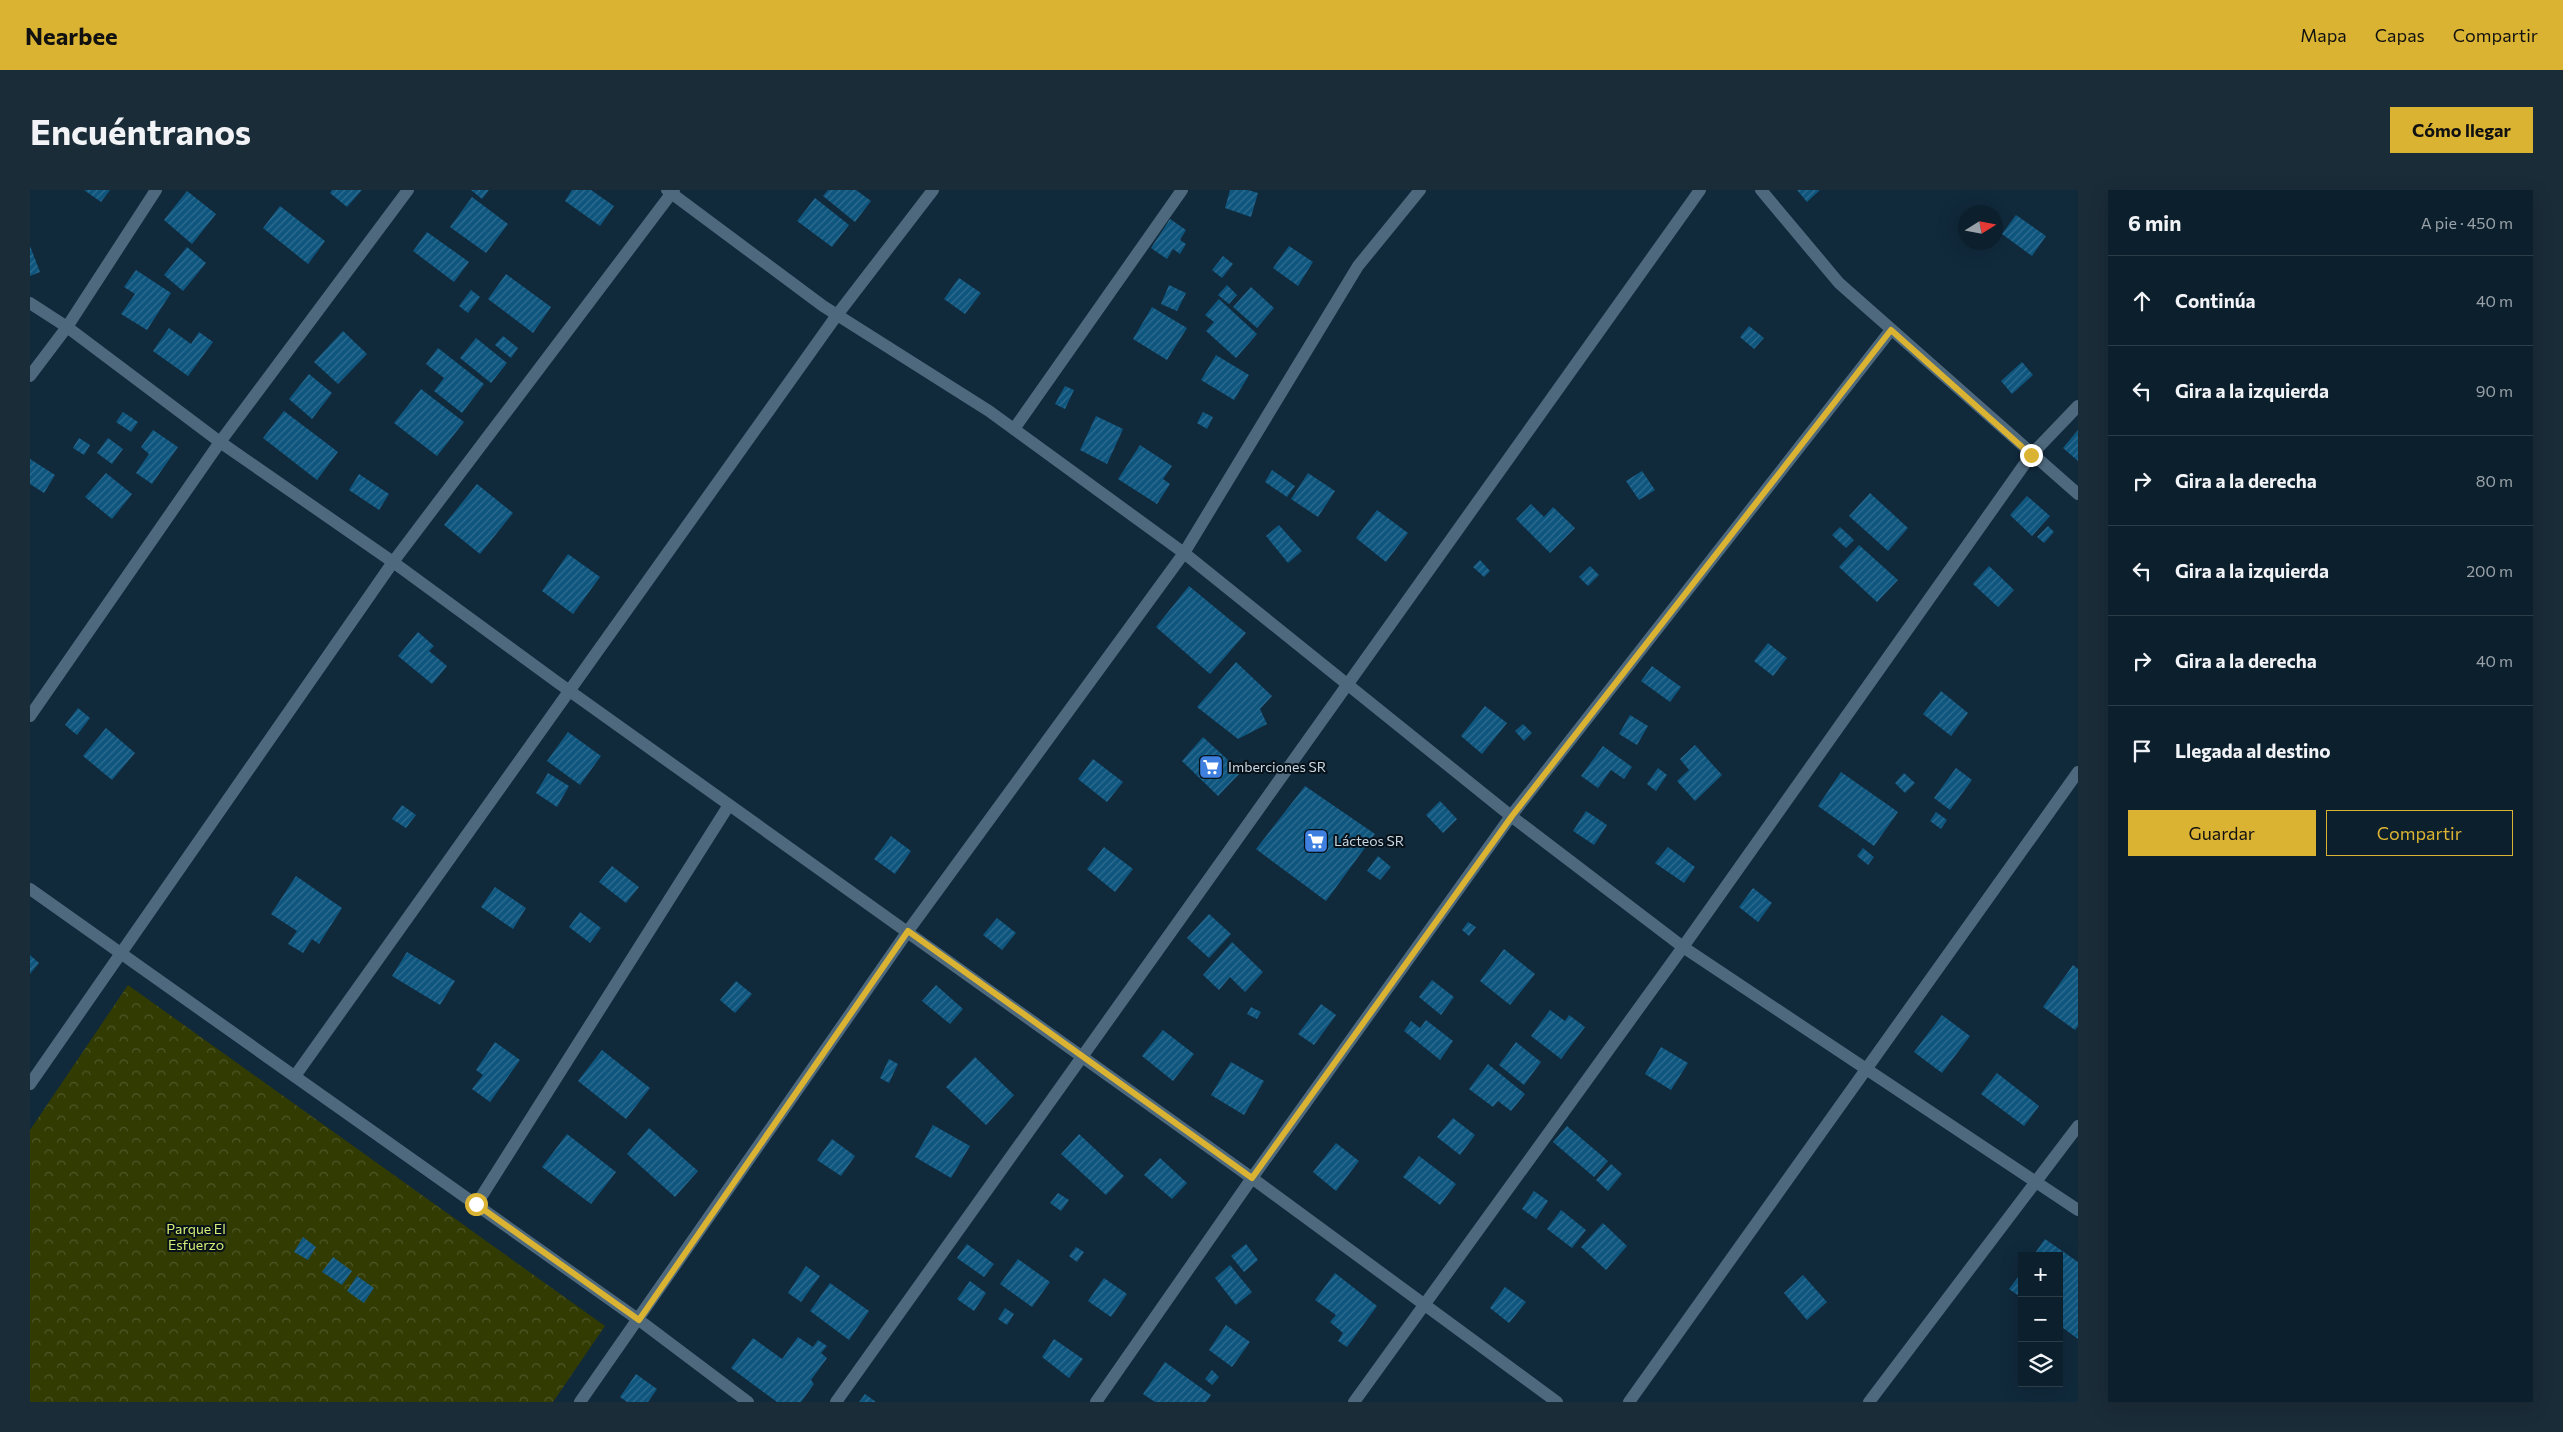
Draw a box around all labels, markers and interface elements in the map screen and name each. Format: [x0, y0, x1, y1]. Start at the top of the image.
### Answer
text: Nearbee [25, 21, 118, 50]
text: Mapa [2300, 24, 2347, 46]
text: Capas [2375, 24, 2425, 46]
text: Compartir [2453, 24, 2538, 46]
button: Cómo llegar [2390, 107, 2533, 153]
text: Encuéntranos [30, 109, 251, 152]
north arrow [1958, 205, 2003, 250]
text: 6 min [2128, 210, 2181, 235]
text: A pie · 450 m [2421, 213, 2513, 232]
icon: ahead [2128, 287, 2156, 315]
text: Continúa [2175, 289, 2256, 312]
text: 40 m [2476, 291, 2513, 310]
icon: left [2128, 377, 2156, 405]
text: Gira a la izquierda [2175, 379, 2329, 402]
text: 90 m [2476, 381, 2513, 400]
route end [2020, 444, 2043, 467]
icon: right [2128, 467, 2156, 495]
text: Gira a la derecha [2175, 469, 2317, 492]
text: 80 m [2476, 471, 2513, 490]
icon: left [2128, 557, 2156, 585]
text: Gira a la izquierda [2175, 559, 2329, 582]
text: 200 m [2466, 561, 2513, 580]
icon: right [2128, 647, 2156, 675]
text: Gira a la derecha [2175, 649, 2317, 672]
text: 40 m [2476, 651, 2513, 670]
icon: arrive [2128, 737, 2156, 765]
text: Llegada al destino [2175, 739, 2331, 762]
supermarket icon: Imberciones SR [1198, 754, 1224, 780]
place label: Imberciones SR [1228, 758, 1326, 775]
button: Guardar [2128, 810, 2316, 856]
button: Compartir [2326, 810, 2513, 856]
supermarket icon: Lácteos SR [1303, 828, 1329, 854]
place label: Lácteos SR [1334, 832, 1404, 849]
route start [465, 1193, 488, 1216]
park label: Parque El Esfuerzo [166, 1220, 226, 1253]
map controls [2018, 1252, 2063, 1387]
button: + [2018, 1252, 2063, 1297]
button: − [2018, 1297, 2063, 1342]
button: layers [2018, 1342, 2063, 1387]

